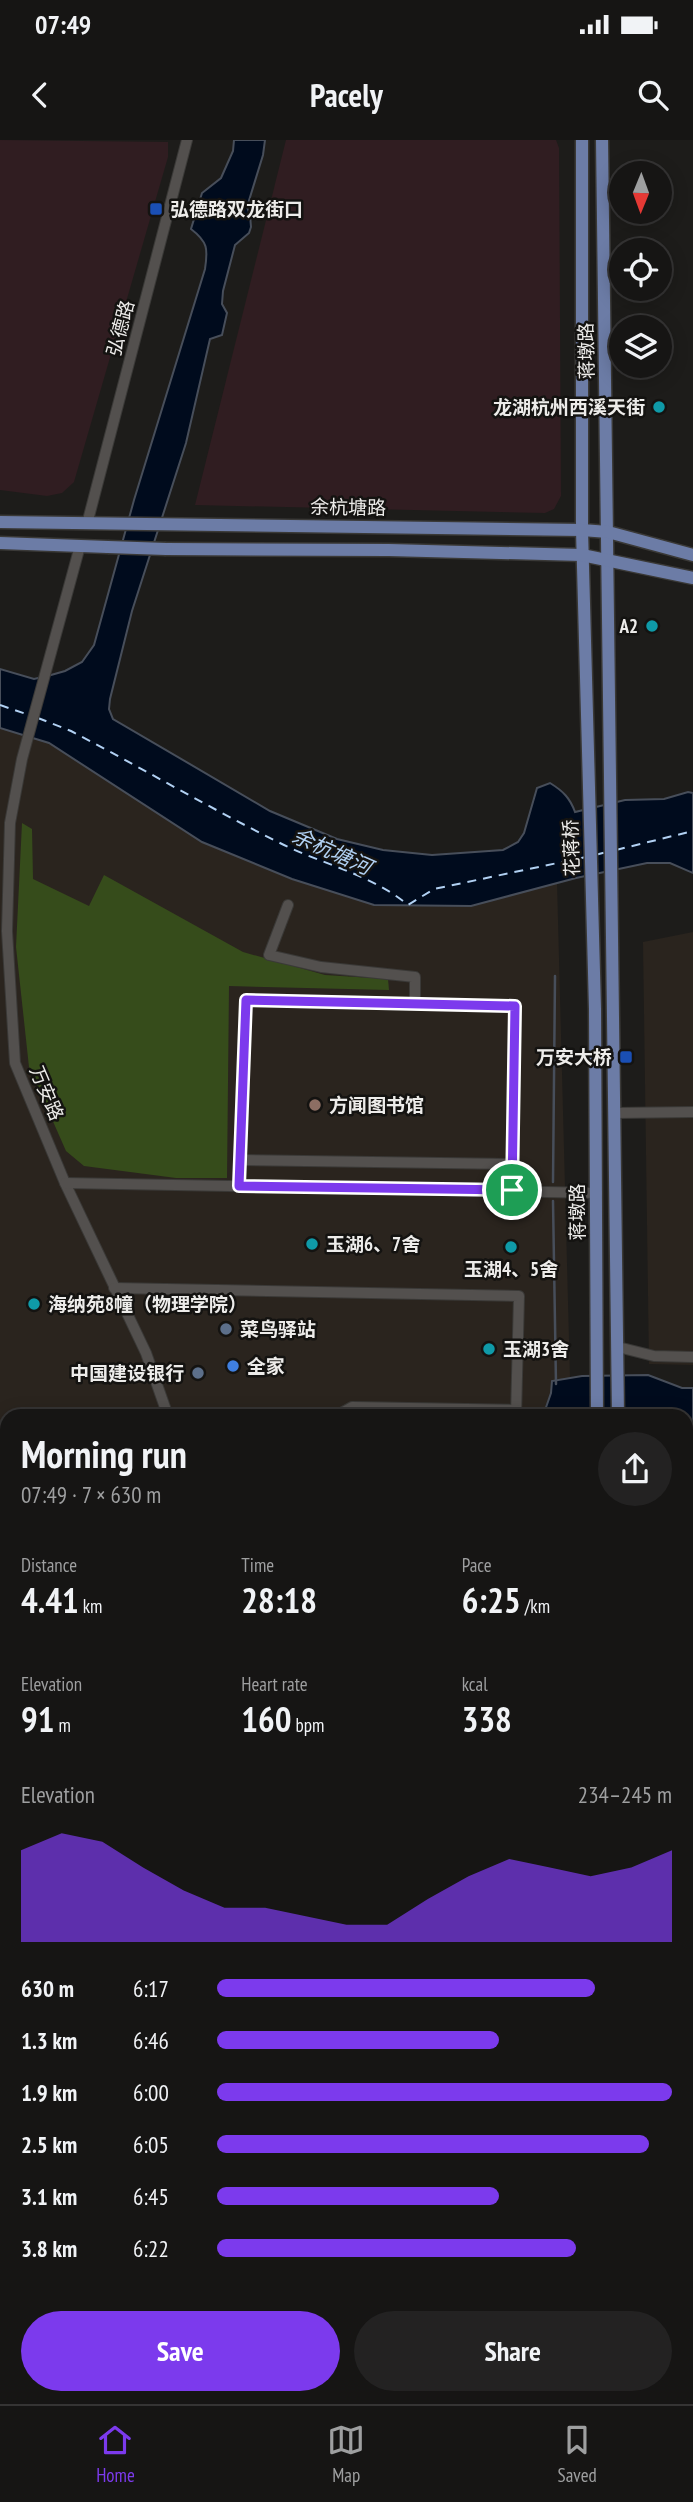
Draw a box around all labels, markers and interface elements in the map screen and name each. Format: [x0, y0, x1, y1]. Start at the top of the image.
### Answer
text: 07:49 [35, 8, 91, 41]
text: Pacely [310, 74, 383, 116]
icon: back [21, 76, 59, 114]
icon: search [634, 76, 672, 114]
north arrow [609, 161, 672, 224]
map controls [609, 161, 672, 378]
place label: 弘德路双龙街口 [170, 197, 303, 221]
marker: 弘德路双龙街口 [148, 201, 164, 217]
button: locate [609, 238, 672, 301]
street label: 弘德路 [101, 297, 139, 359]
button: layers [609, 315, 672, 378]
street label: 蒋墩路 [574, 322, 598, 380]
place label: 龙湖杭州西溪天街 [493, 395, 645, 419]
marker: 龙湖杭州西溪天街 [651, 399, 667, 415]
street label: 余杭塘路 [310, 494, 386, 520]
place label: A2 [618, 614, 638, 638]
marker: A2 [644, 618, 660, 634]
street label: 花蒋桥 [558, 819, 584, 877]
water label: 余杭塘河 [288, 822, 380, 882]
place label: 万安大桥 [536, 1045, 612, 1069]
marker: 万安大桥 [618, 1049, 634, 1065]
street label: 万安路 [25, 1062, 69, 1124]
place label: 方闻图书馆 [329, 1093, 424, 1117]
marker: 方闻图书馆 [307, 1097, 323, 1113]
pin [482, 1160, 542, 1220]
icon: arrive [493, 1171, 531, 1209]
street label: 蒋墩路 [565, 1183, 589, 1241]
place label: 玉湖6、7舍 [326, 1232, 420, 1256]
marker: 玉湖6、7舍 [304, 1236, 320, 1252]
marker: 玉湖4、5舍 [503, 1239, 519, 1255]
place label: 玉湖4、5舍 [464, 1257, 558, 1281]
place label: 海纳苑8幢（物理学院） [48, 1292, 247, 1316]
marker: 海纳苑8幢（物理学院） [26, 1296, 42, 1312]
place label: 菜鸟驿站 [240, 1317, 316, 1341]
marker: 菜鸟驿站 [218, 1321, 234, 1337]
place label: 玉湖3舍 [503, 1337, 569, 1361]
marker: 玉湖3舍 [481, 1341, 497, 1357]
place label: 全家 [247, 1354, 285, 1378]
marker: 全家 [225, 1358, 241, 1374]
place label: 中国建设银行 [70, 1361, 184, 1385]
marker: 中国建设银行 [190, 1365, 206, 1381]
text: Morning run [21, 1429, 187, 1478]
button: share [598, 1432, 672, 1506]
text: 07:49 · 7 × 630 m [21, 1480, 161, 1509]
text: Distance [21, 1553, 77, 1577]
text: Time [241, 1553, 274, 1577]
text: Pace [462, 1553, 492, 1577]
text: 4.41 [21, 1577, 79, 1623]
text: 28:18 [241, 1577, 317, 1623]
text: 6:25 [462, 1577, 521, 1623]
text: km [79, 1594, 102, 1618]
text: /km [521, 1594, 550, 1618]
text: Elevation [21, 1672, 82, 1696]
text: Heart rate [241, 1672, 308, 1696]
text: kcal [462, 1672, 488, 1696]
text: 91 [21, 1696, 54, 1742]
text: 160 [241, 1696, 292, 1742]
text: 338 [462, 1696, 512, 1742]
text: m [54, 1713, 71, 1737]
text: bpm [292, 1713, 324, 1737]
text: Elevation [21, 1780, 95, 1809]
text: 234–245 m [578, 1780, 672, 1809]
text: 630 m [21, 1974, 74, 2003]
text: 6:17 [133, 1974, 169, 2003]
text: 1.3 km [21, 2026, 77, 2055]
text: 6:46 [133, 2026, 169, 2055]
text: 1.9 km [21, 2078, 77, 2107]
text: 6:00 [133, 2078, 169, 2107]
text: 2.5 km [21, 2130, 77, 2159]
text: 6:05 [133, 2130, 169, 2159]
text: 3.1 km [21, 2182, 77, 2211]
text: 6:45 [133, 2182, 169, 2211]
text: 3.8 km [21, 2234, 77, 2263]
text: 6:22 [133, 2234, 169, 2263]
button: Save [21, 2311, 340, 2391]
button: Share [354, 2311, 672, 2391]
tab: Home [96, 2421, 135, 2487]
tab: Map [327, 2421, 365, 2487]
tab: Saved [558, 2421, 597, 2487]

